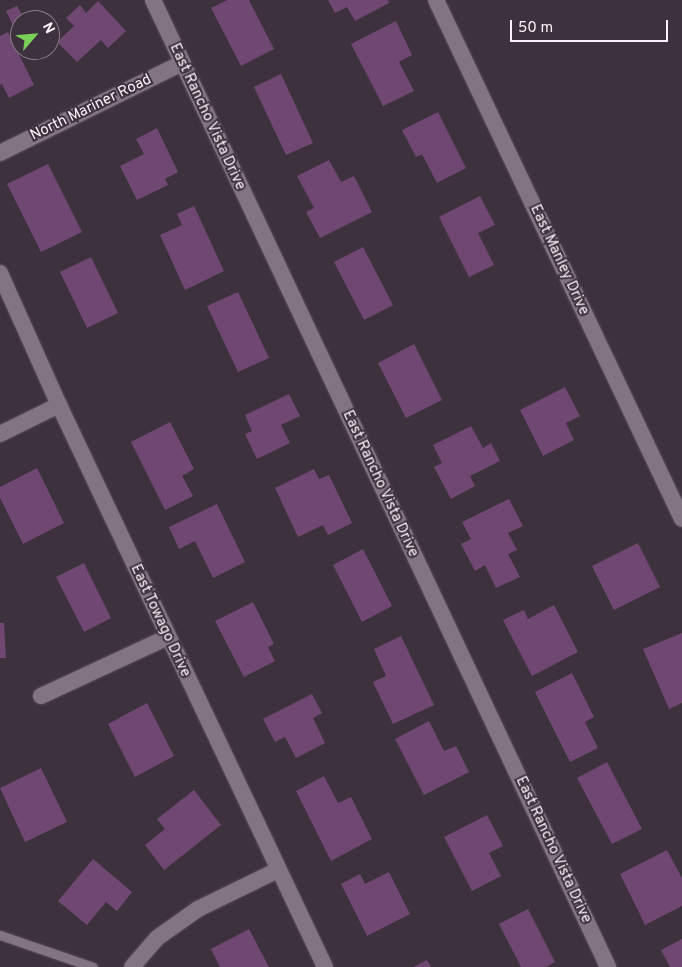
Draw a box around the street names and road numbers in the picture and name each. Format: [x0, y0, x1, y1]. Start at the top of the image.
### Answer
street label: East Rancho Vista Drive [165, 40, 249, 194]
street label: North Mariner Road [27, 71, 155, 145]
street label: East Manley Drive [526, 202, 592, 318]
street label: East Rancho Vista Drive [338, 407, 422, 561]
street label: East Towago Drive [126, 561, 194, 681]
street label: East Rancho Vista Drive [511, 773, 595, 927]

